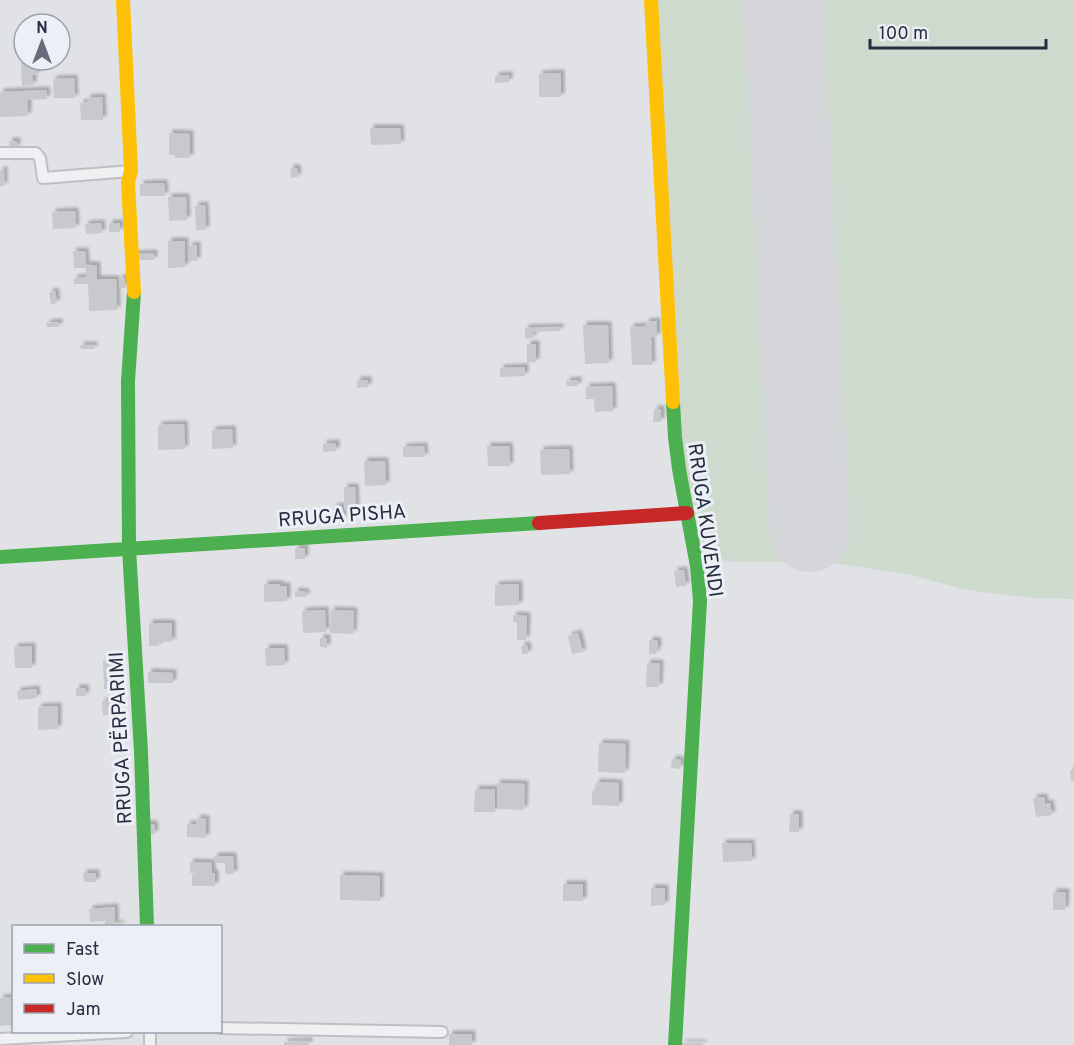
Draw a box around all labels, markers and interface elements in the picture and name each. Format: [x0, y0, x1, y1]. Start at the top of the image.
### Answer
north arrow [12, 12, 72, 72]
scale bar [870, 12, 1046, 50]
text: N [36, 19, 48, 39]
text: 100 m [879, 23, 928, 46]
street label: RRUGA KUVENDI [680, 442, 728, 599]
street label: RRUGA PISHA [277, 500, 407, 534]
street label: RRUGA PËRPARIMI [103, 651, 140, 825]
legend [12, 925, 222, 1033]
text: Fast [66, 939, 99, 962]
text: Slow [66, 969, 104, 992]
text: Jam [66, 999, 101, 1022]

